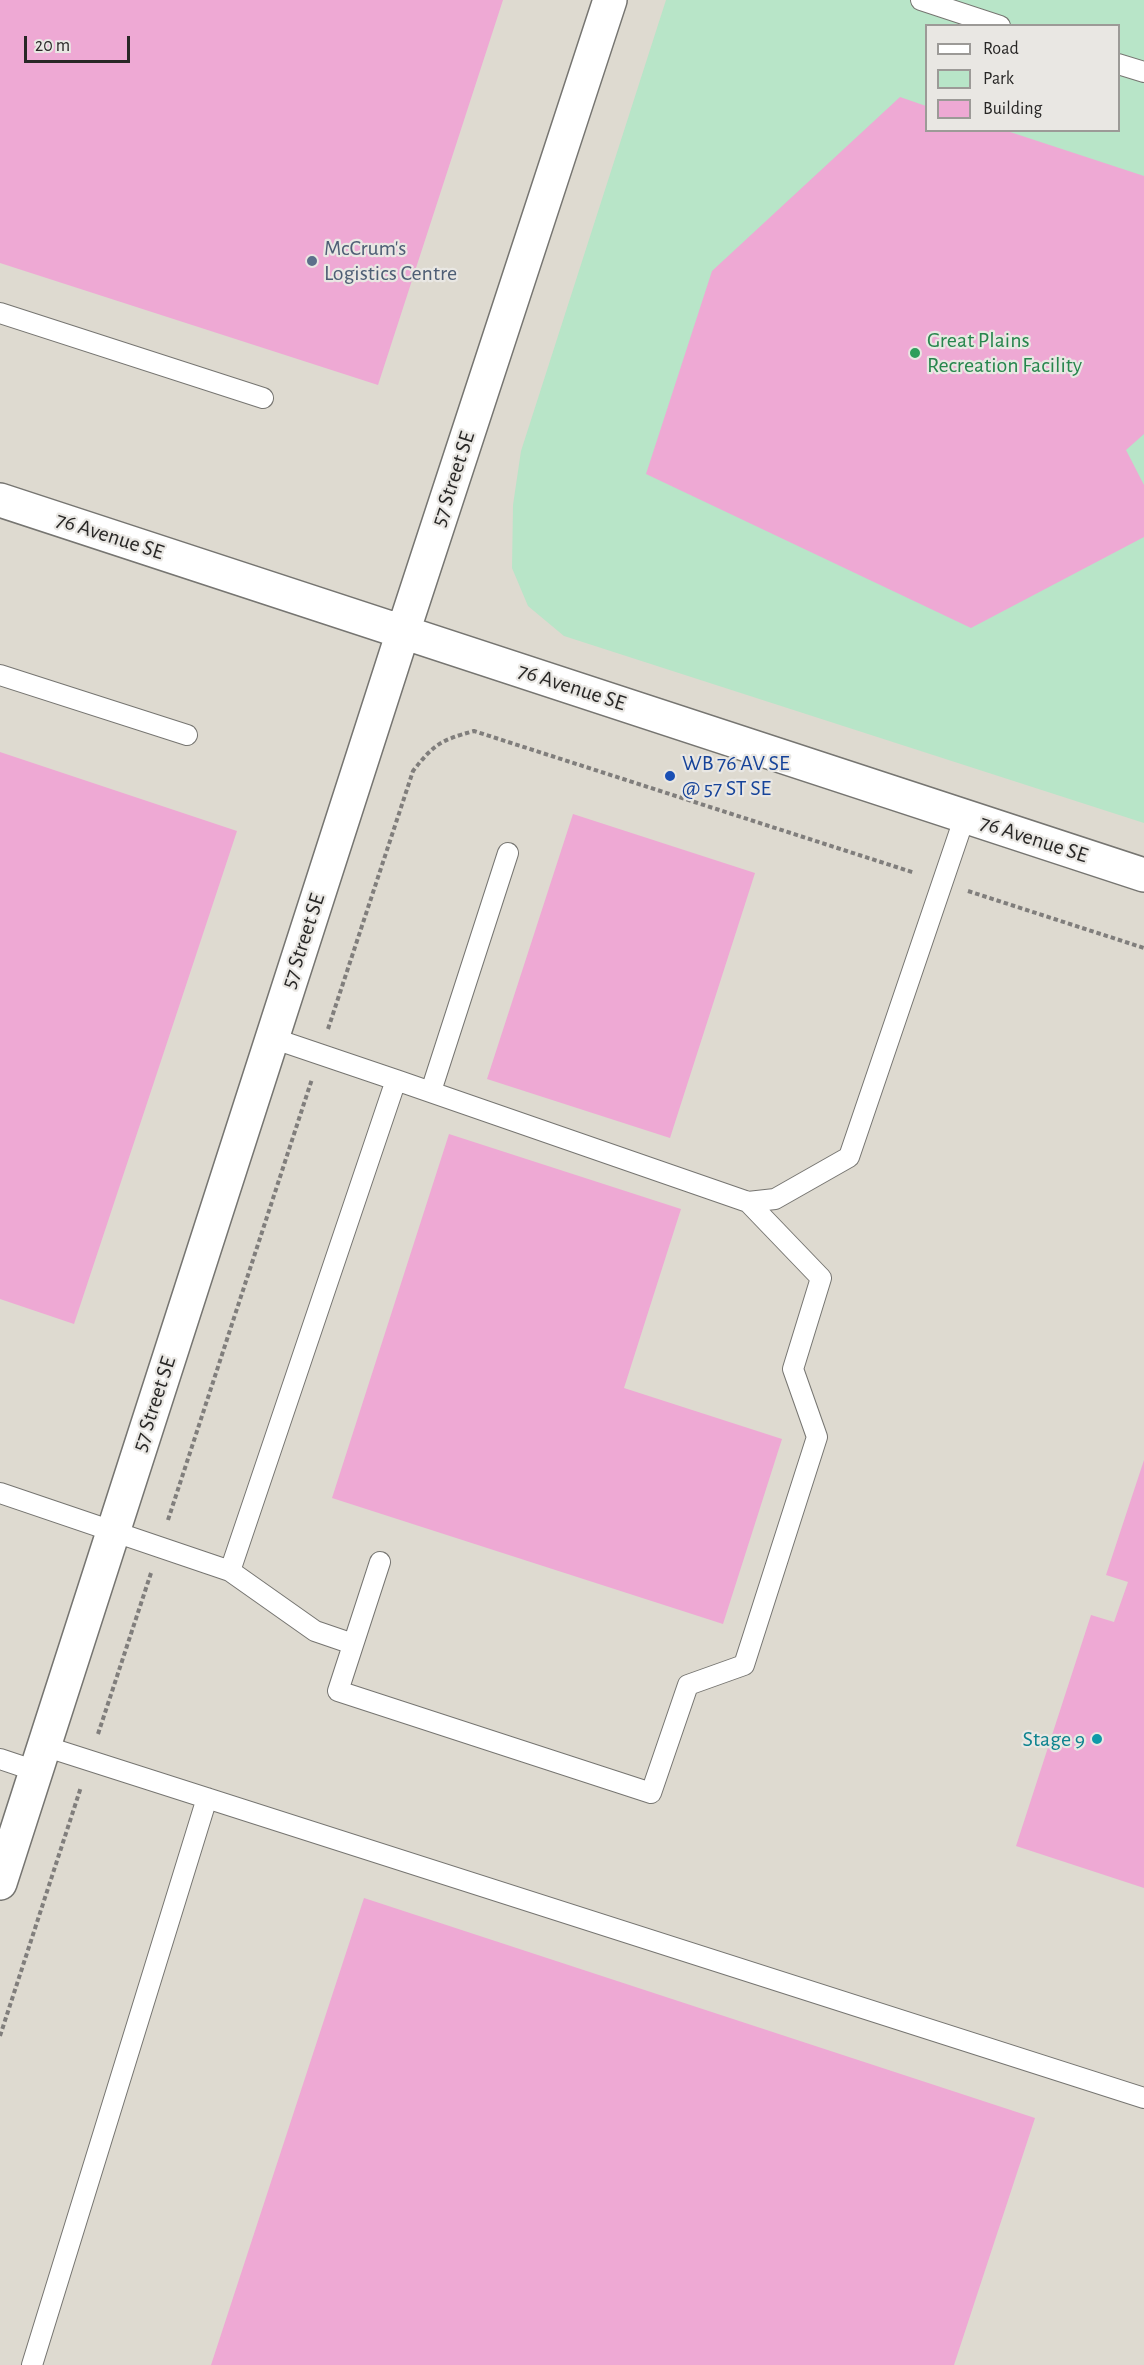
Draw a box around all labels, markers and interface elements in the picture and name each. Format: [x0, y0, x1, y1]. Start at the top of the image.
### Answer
scale bar [27, 24, 134, 62]
legend [925, 24, 1120, 132]
text: 20 m [35, 37, 70, 55]
text: Road [983, 40, 1019, 58]
text: Park [983, 70, 1014, 88]
text: Building [983, 100, 1042, 118]
place label: McCrum's Logistics Centre [324, 235, 457, 286]
marker: McCrum's Logistics Centre [305, 254, 319, 268]
place label: Great Plains Recreation Facility [927, 327, 1082, 378]
marker: Great Plains Recreation Facility [908, 346, 922, 360]
street label: 57 Street SE [425, 428, 481, 530]
street label: 76 Avenue SE [53, 506, 167, 566]
street label: 76 Avenue SE [515, 657, 629, 717]
place label: WB 76 AV SE @ 57 ST SE [682, 750, 789, 802]
marker: WB 76 AV SE @ 57 ST SE [663, 769, 677, 783]
street label: 76 Avenue SE [977, 809, 1091, 869]
street label: 57 Street SE [275, 890, 331, 992]
street label: 57 Street SE [126, 1353, 182, 1455]
place label: Stage 9 [1023, 1726, 1085, 1752]
marker: Stage 9 [1090, 1732, 1104, 1746]

